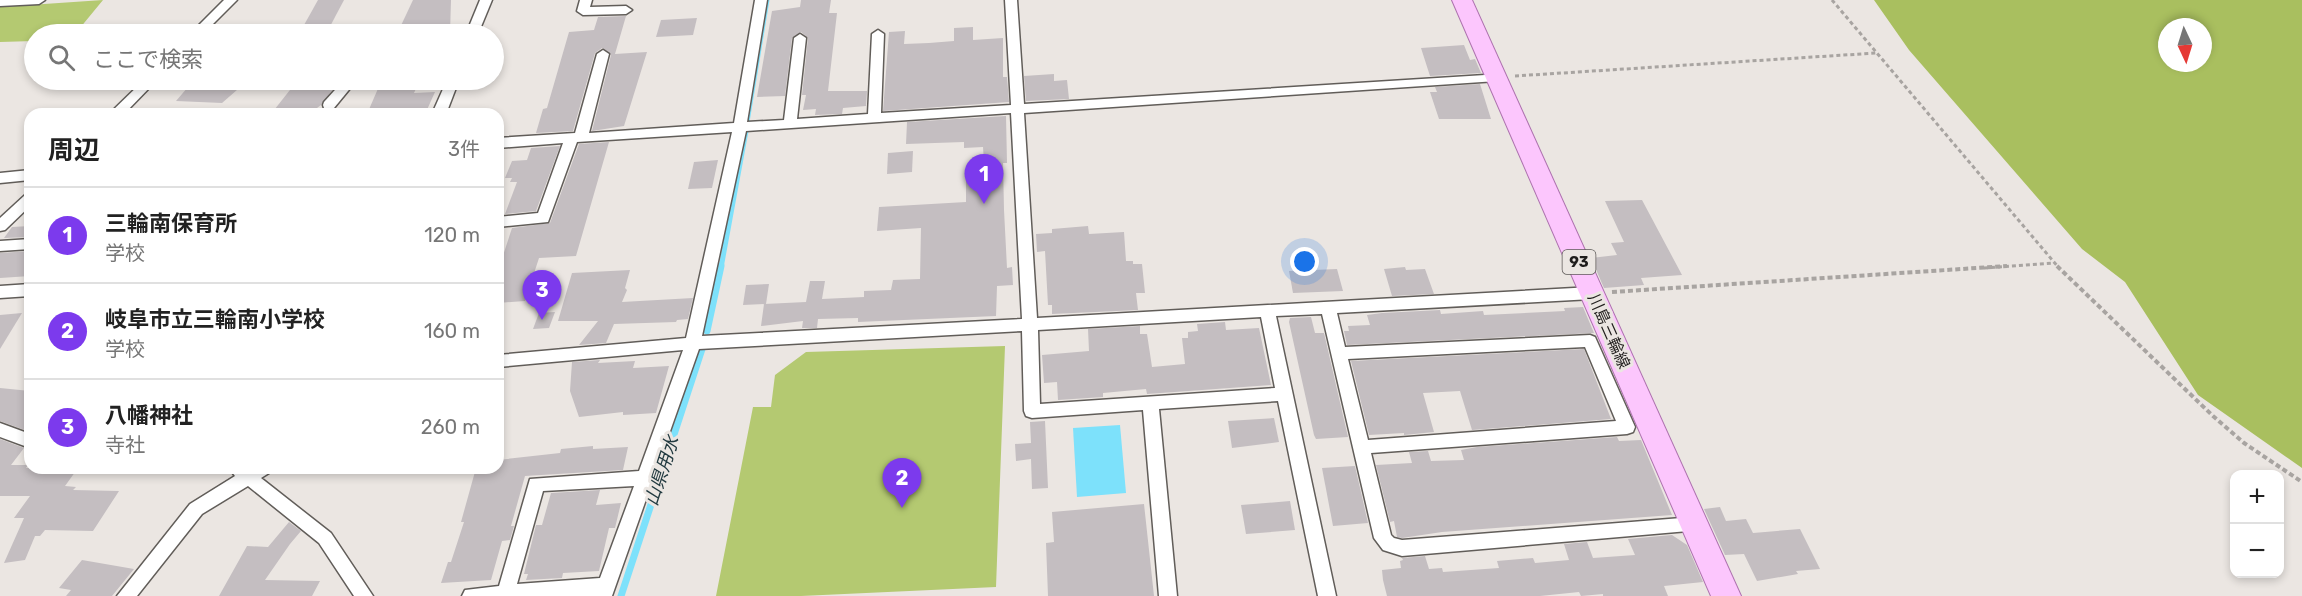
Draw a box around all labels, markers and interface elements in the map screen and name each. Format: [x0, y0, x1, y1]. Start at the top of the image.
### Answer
north arrow [2158, 18, 2212, 72]
search box [24, 24, 504, 90]
icon: search [45, 41, 78, 74]
text: ここで検索 [93, 46, 203, 73]
text: 周辺 [48, 135, 100, 166]
text: 3件 [448, 137, 480, 161]
pin: 1 [964, 154, 1004, 204]
text: 三輪南保育所 [105, 210, 237, 237]
text: 1 [63, 223, 72, 247]
text: 120 m [424, 223, 480, 247]
text: 学校 [105, 241, 145, 265]
your location [1290, 247, 1319, 276]
road number: 93 [1562, 250, 1596, 274]
pin: 3 [522, 270, 562, 320]
street label: 川島三輪線 [1584, 291, 1634, 371]
text: 岐阜市立三輪南小学校 [105, 306, 325, 333]
text: 2 [61, 319, 74, 343]
text: 160 m [424, 319, 480, 343]
text: 学校 [105, 337, 145, 361]
text: 八幡神社 [105, 402, 193, 429]
text: 3 [61, 415, 74, 439]
text: 260 m [421, 415, 480, 439]
water label: 山県用水 [640, 431, 684, 509]
text: 寺社 [105, 433, 145, 457]
pin: 2 [882, 458, 922, 508]
map controls [2230, 470, 2284, 578]
button: + [2230, 470, 2284, 524]
button: − [2230, 524, 2284, 578]

